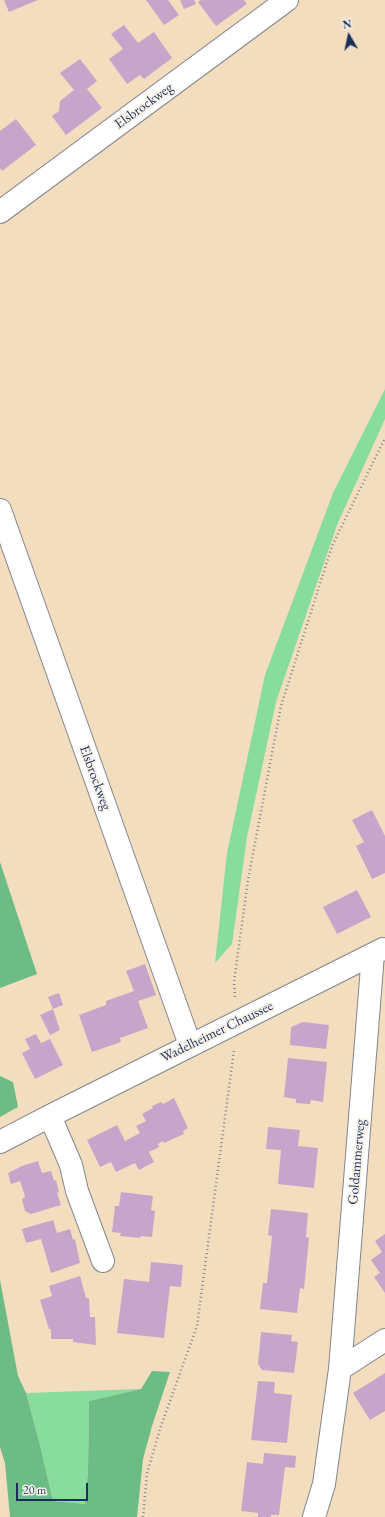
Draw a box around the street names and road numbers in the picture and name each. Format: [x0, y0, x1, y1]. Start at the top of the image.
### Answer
street label: Elsbrockweg [112, 79, 176, 133]
street label: Elsbrockweg [76, 743, 114, 813]
street label: Wadelheimer Chaussee [158, 998, 276, 1066]
street label: Goldammerweg [345, 1119, 369, 1205]

